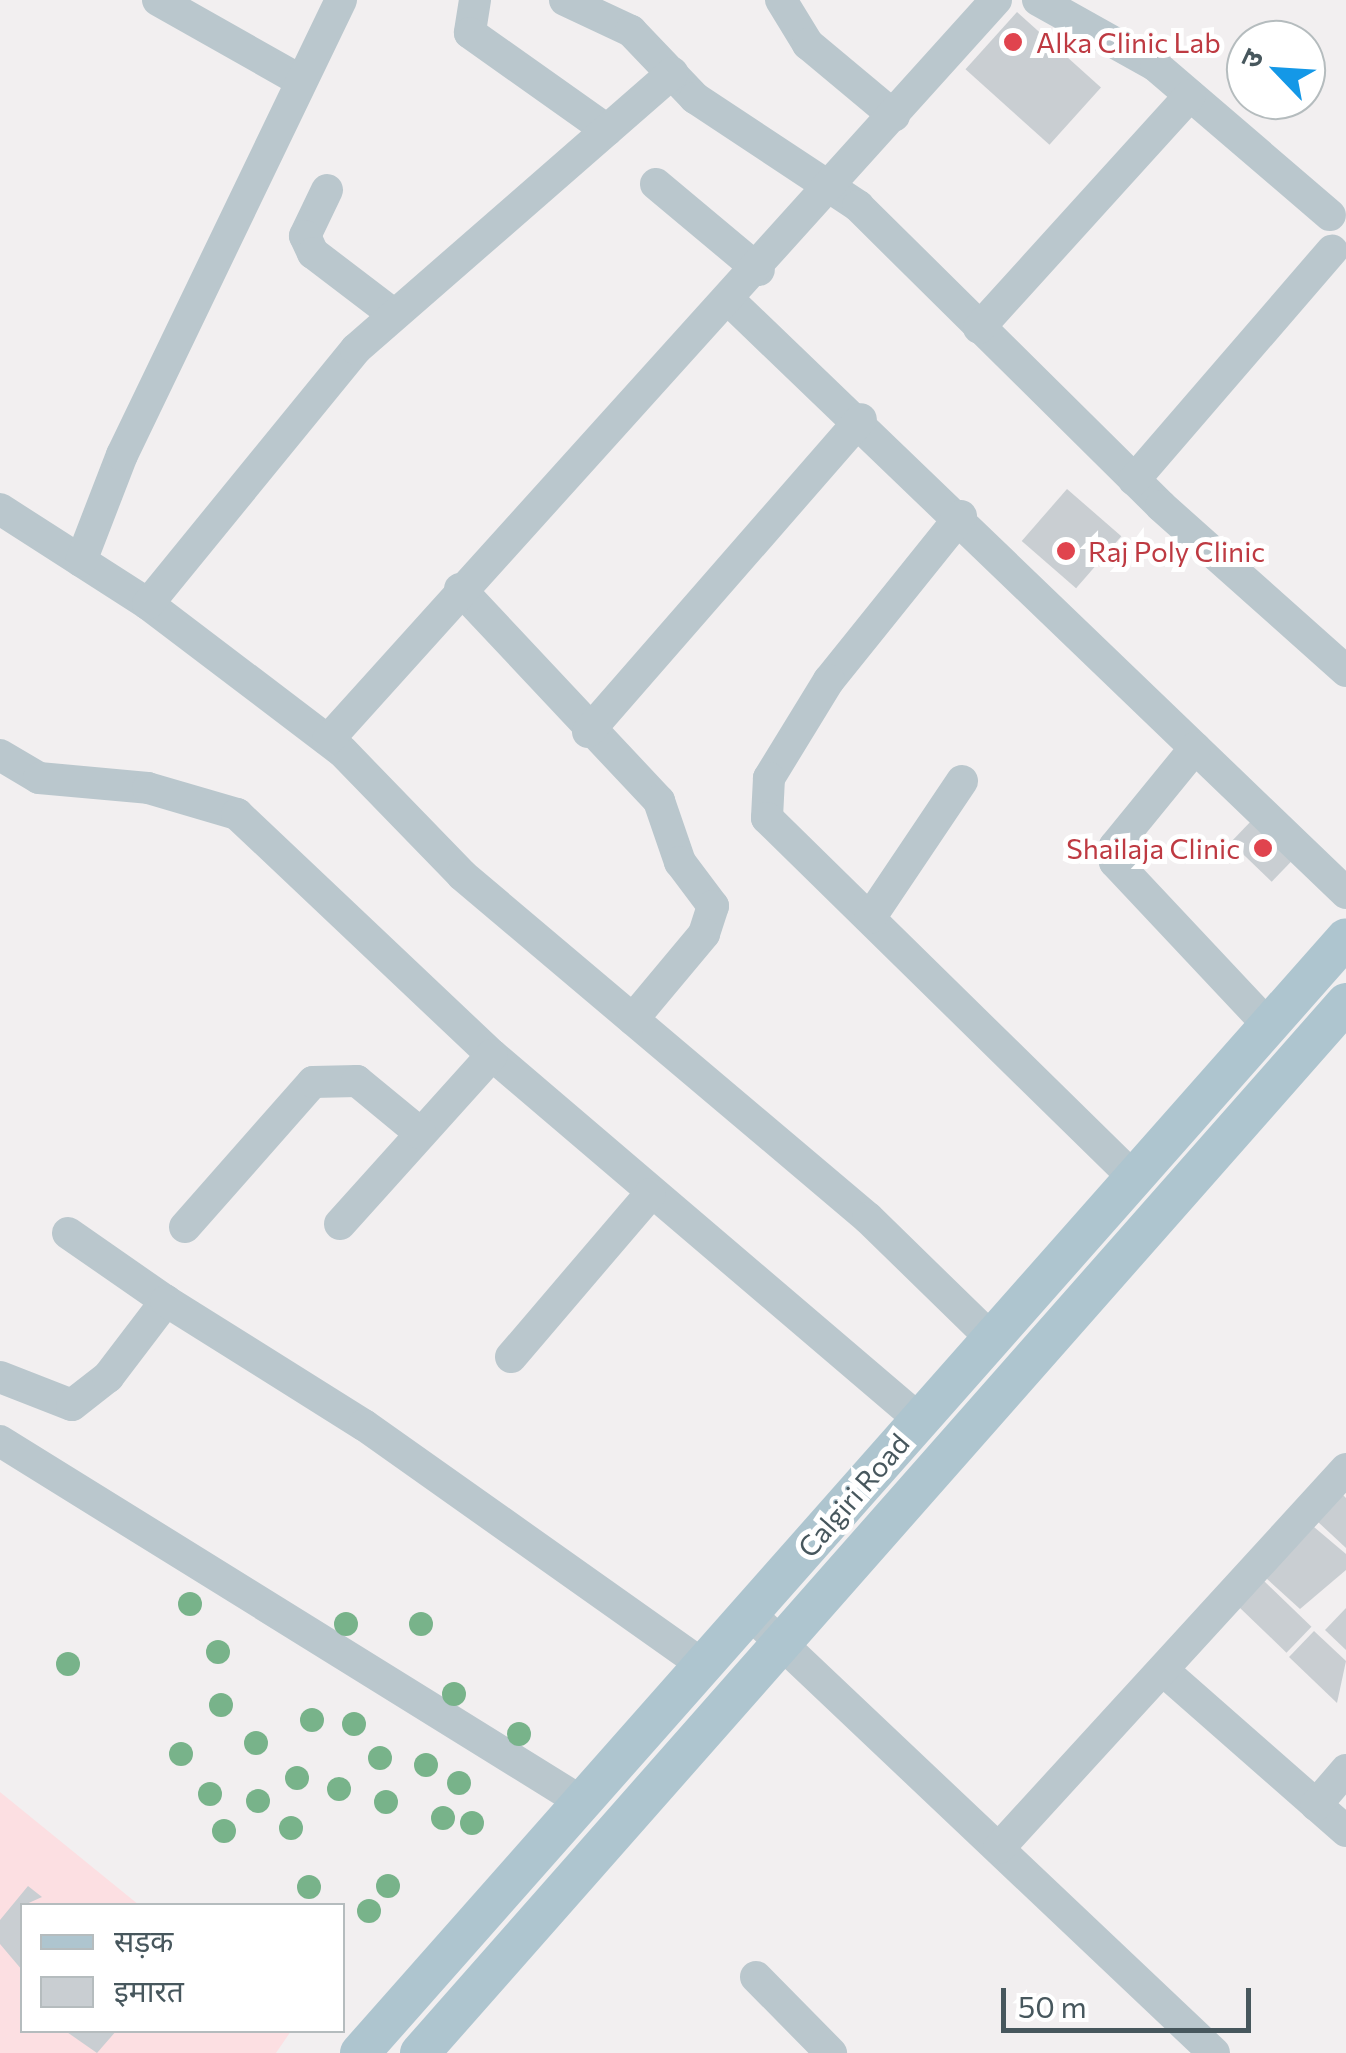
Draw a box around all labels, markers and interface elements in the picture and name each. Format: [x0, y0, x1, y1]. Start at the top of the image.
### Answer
north arrow [1226, 20, 1326, 120]
place label: Alka Clinic Lab [1036, 25, 1221, 59]
marker: Alka Clinic Lab [1000, 29, 1026, 55]
text: उ [1232, 44, 1269, 73]
place label: Raj Poly Clinic [1088, 534, 1265, 568]
marker: Raj Poly Clinic [1053, 538, 1079, 564]
place label: Shailaja Clinic [1066, 831, 1240, 865]
marker: Shailaja Clinic [1250, 835, 1276, 861]
street label: Calgiri Road [790, 1426, 916, 1564]
legend [20, 1903, 345, 2033]
text: सड़क [114, 1921, 173, 1958]
scale bar [1006, 1968, 1256, 2030]
text: इमारत [114, 1971, 184, 2008]
text: 50 m [1018, 1987, 1087, 2024]

